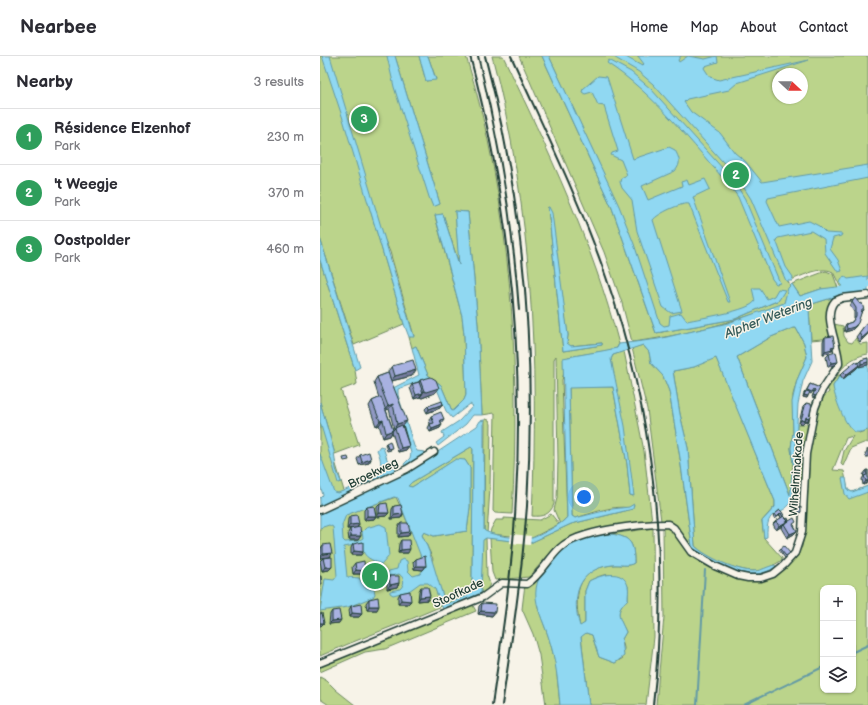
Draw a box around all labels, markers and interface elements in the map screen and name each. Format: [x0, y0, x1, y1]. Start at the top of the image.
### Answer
text: Nearbee [20, 16, 97, 39]
text: Home [630, 19, 668, 36]
text: Map [690, 19, 718, 36]
text: About [740, 19, 777, 36]
text: Contact [799, 19, 848, 36]
north arrow [772, 68, 808, 104]
text: Nearby [16, 72, 73, 92]
text: 3 results [253, 74, 304, 90]
pin: 3 [351, 104, 377, 134]
text: Résidence Elzenhof [54, 119, 191, 138]
text: 1 [26, 129, 32, 145]
text: 230 m [267, 129, 304, 145]
text: Park [54, 138, 80, 154]
pin: 2 [723, 160, 749, 190]
text: 't Weegje [54, 175, 118, 194]
text: 2 [25, 185, 33, 201]
text: 370 m [268, 185, 304, 201]
text: Park [54, 194, 80, 210]
text: Oostpolder [54, 231, 130, 250]
text: 3 [25, 241, 33, 257]
text: 460 m [266, 241, 304, 257]
text: Park [54, 250, 80, 266]
water label: Alpher Wetering [721, 294, 815, 342]
street label: Wilhelminakade [786, 431, 807, 517]
street label: Broekweg [346, 455, 401, 492]
your location [574, 487, 594, 507]
pin: 1 [362, 561, 388, 591]
street label: Stoofkade [430, 575, 486, 612]
map controls [820, 585, 856, 693]
button: + [820, 585, 856, 621]
button: − [820, 621, 856, 657]
button: layers [820, 657, 856, 693]

